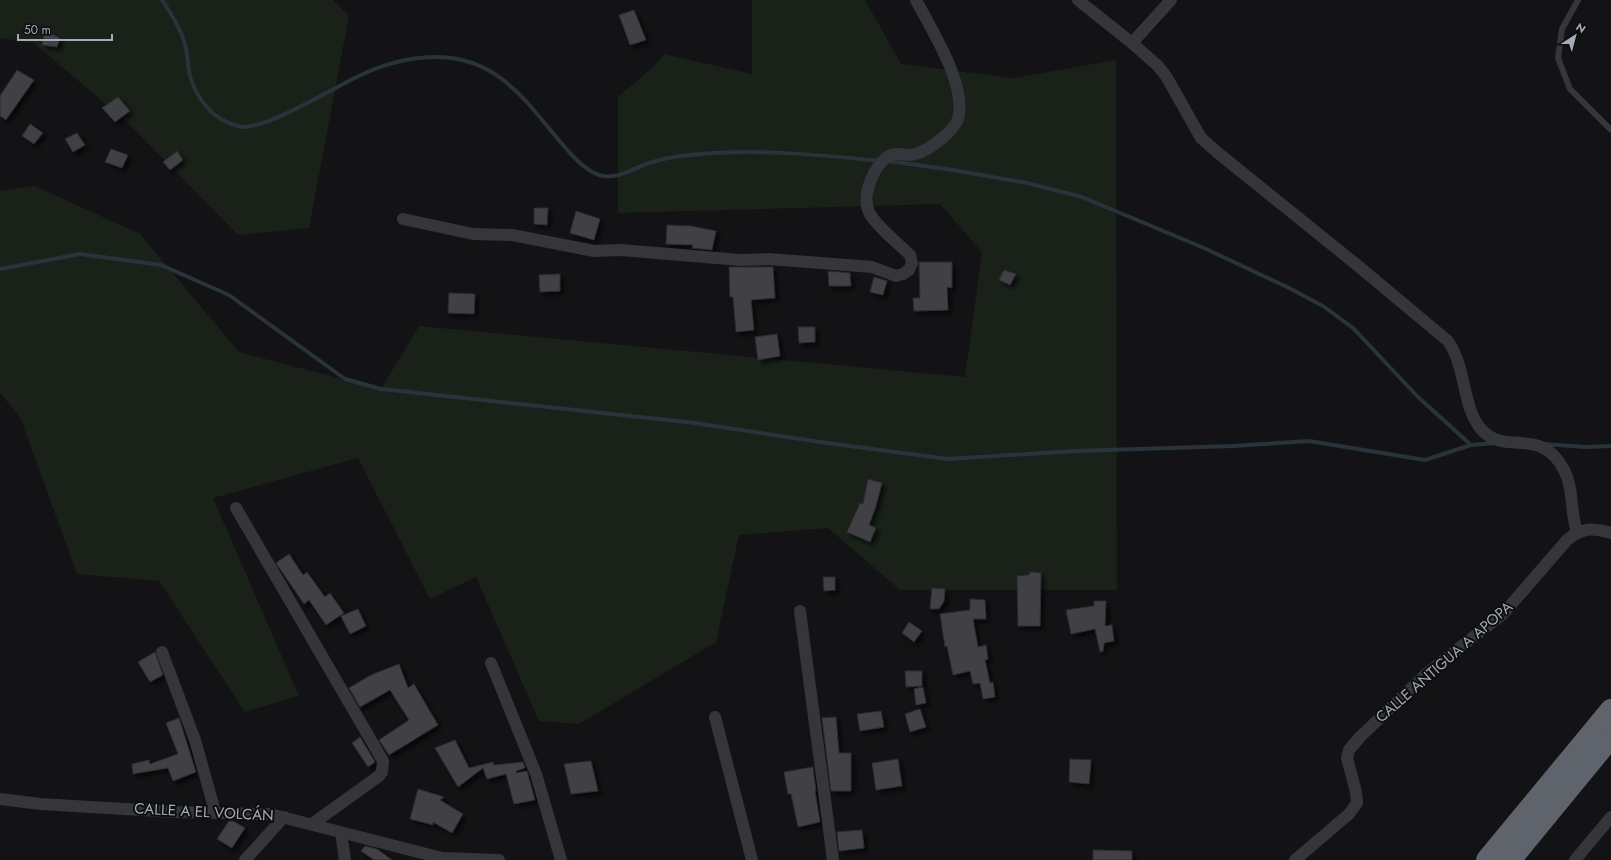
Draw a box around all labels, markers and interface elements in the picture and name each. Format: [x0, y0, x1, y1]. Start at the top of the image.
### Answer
scale bar [18, 16, 112, 42]
north arrow [1555, 16, 1595, 56]
text: N [1573, 19, 1589, 37]
text: 50 m [24, 21, 51, 39]
street label: CALLE ANTIGUA A APOPA [1371, 596, 1517, 728]
street label: CALLE A EL VOLCÁN [134, 797, 274, 827]

